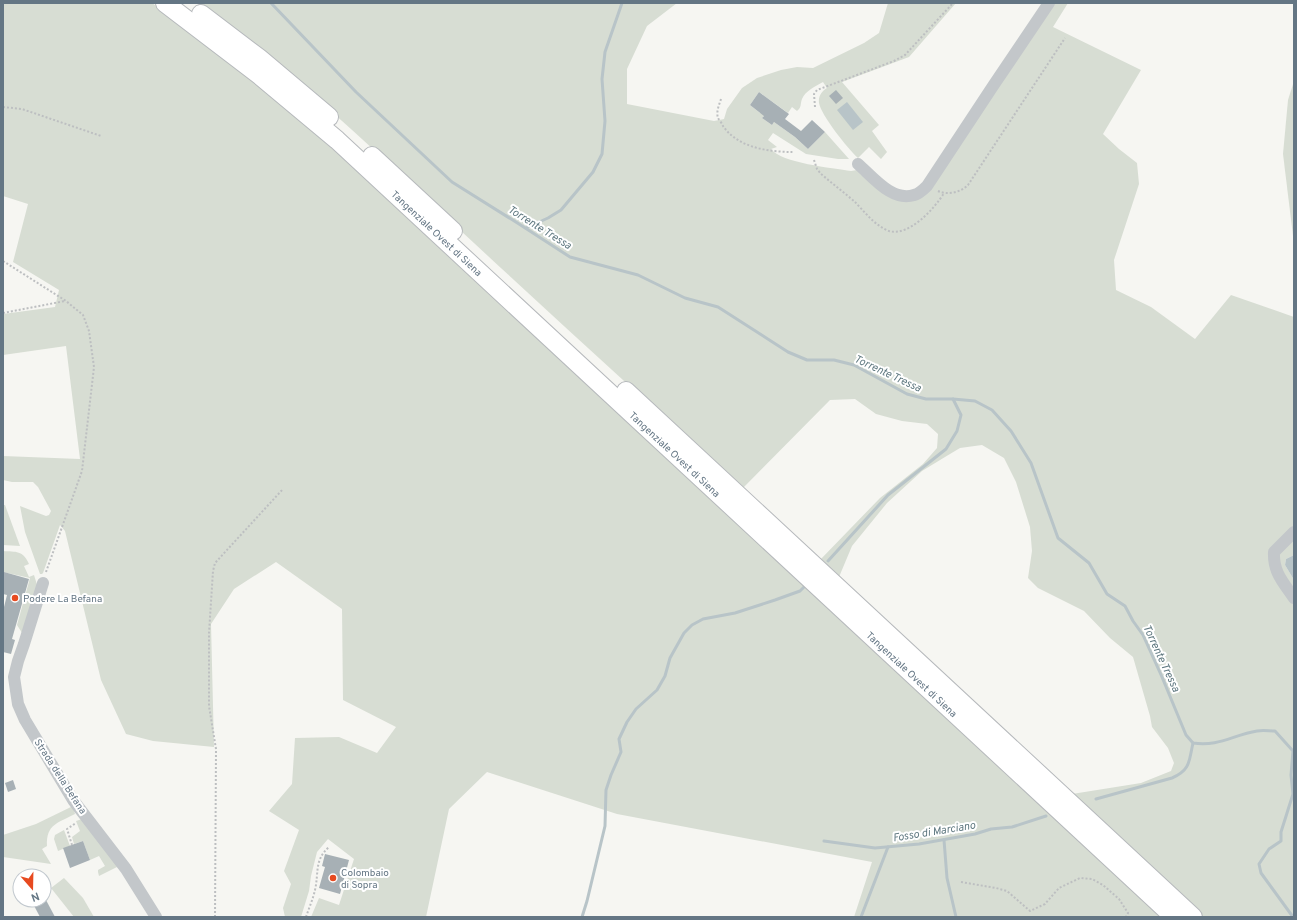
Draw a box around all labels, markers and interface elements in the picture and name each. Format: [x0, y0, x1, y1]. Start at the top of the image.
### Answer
street label: Tangenziale Ovest di Siena [388, 188, 484, 280]
water label: Torrente Tressa [505, 203, 574, 253]
water label: Torrente Tressa [852, 352, 924, 396]
street label: Tangenziale Ovest di Siena [626, 409, 722, 501]
marker: Podere La Befana [10, 593, 20, 603]
place label: Podere La Befana [23, 593, 102, 606]
water label: Torrente Tressa [1139, 623, 1183, 695]
street label: Tangenziale Ovest di Siena [863, 629, 959, 721]
street label: Strada della Befana [31, 737, 89, 817]
water label: Fosso di Marciano [892, 819, 977, 845]
place label: Colombaio di Sopra [341, 867, 389, 892]
north arrow [12, 868, 52, 908]
marker: Colombaio di Sopra [328, 873, 338, 883]
text: N [29, 889, 41, 904]

